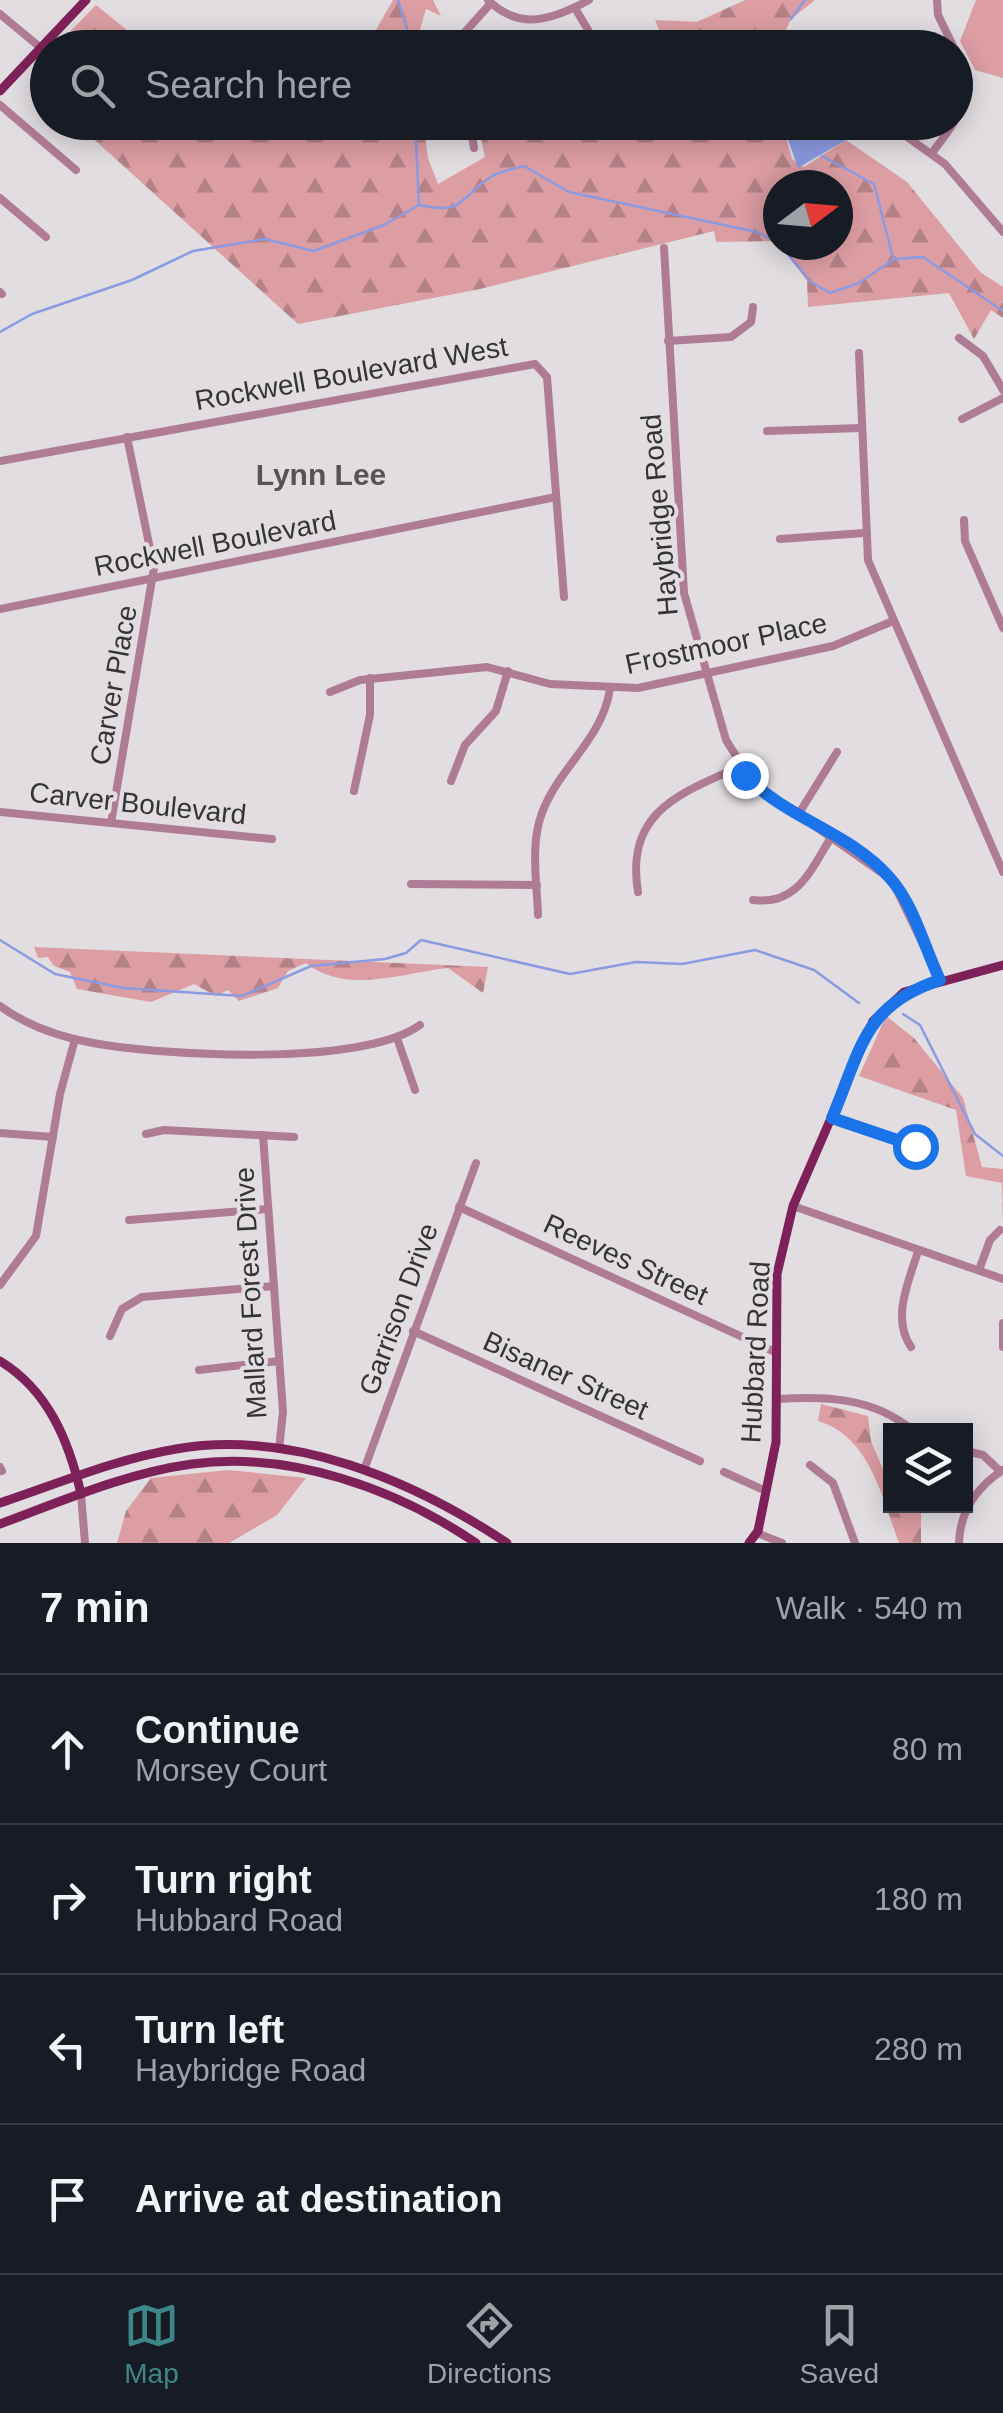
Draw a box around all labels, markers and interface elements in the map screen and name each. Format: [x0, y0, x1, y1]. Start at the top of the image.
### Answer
search box [30, 30, 973, 140]
icon: search [65, 58, 120, 113]
text: Search here [145, 64, 352, 106]
north arrow [763, 170, 853, 260]
street label: Rockwell Boulevard West [192, 331, 510, 416]
street label: Haybridge Road [635, 413, 684, 617]
district label: Lynn Lee [256, 458, 386, 491]
street label: Rockwell Boulevard [91, 505, 339, 582]
street label: Carver Place [84, 603, 143, 767]
street label: Frostmoor Place [622, 607, 830, 680]
route end [723, 753, 769, 799]
street label: Carver Boulevard [28, 777, 248, 830]
route start [893, 1124, 939, 1170]
street label: Mallard Forest Drive [228, 1166, 273, 1420]
street label: Reeves Street [539, 1208, 713, 1311]
street label: Garrison Drive [353, 1219, 444, 1399]
street label: Hubbard Road [735, 1260, 776, 1444]
street label: Bisaner Street [478, 1325, 653, 1426]
map controls [883, 1423, 973, 1513]
button: layers [883, 1423, 973, 1513]
text: 7 min [40, 1584, 150, 1631]
text: Walk · 540 m [776, 1590, 963, 1626]
text: Continue [135, 1709, 300, 1751]
icon: ahead [40, 1722, 95, 1777]
text: 80 m [892, 1731, 963, 1767]
text: Morsey Court [135, 1752, 327, 1788]
text: Turn right [135, 1859, 312, 1901]
icon: right [40, 1872, 95, 1927]
text: 180 m [874, 1881, 963, 1917]
text: Hubbard Road [135, 1902, 343, 1938]
text: Turn left [135, 2009, 284, 2051]
icon: left [40, 2022, 95, 2077]
text: 280 m [874, 2031, 963, 2067]
text: Haybridge Road [135, 2052, 366, 2088]
icon: arrive [40, 2172, 95, 2227]
text: Arrive at destination [135, 2178, 502, 2220]
tab: Map [124, 2298, 179, 2390]
tab: Directions [427, 2298, 552, 2390]
tab: Saved [800, 2298, 879, 2390]

